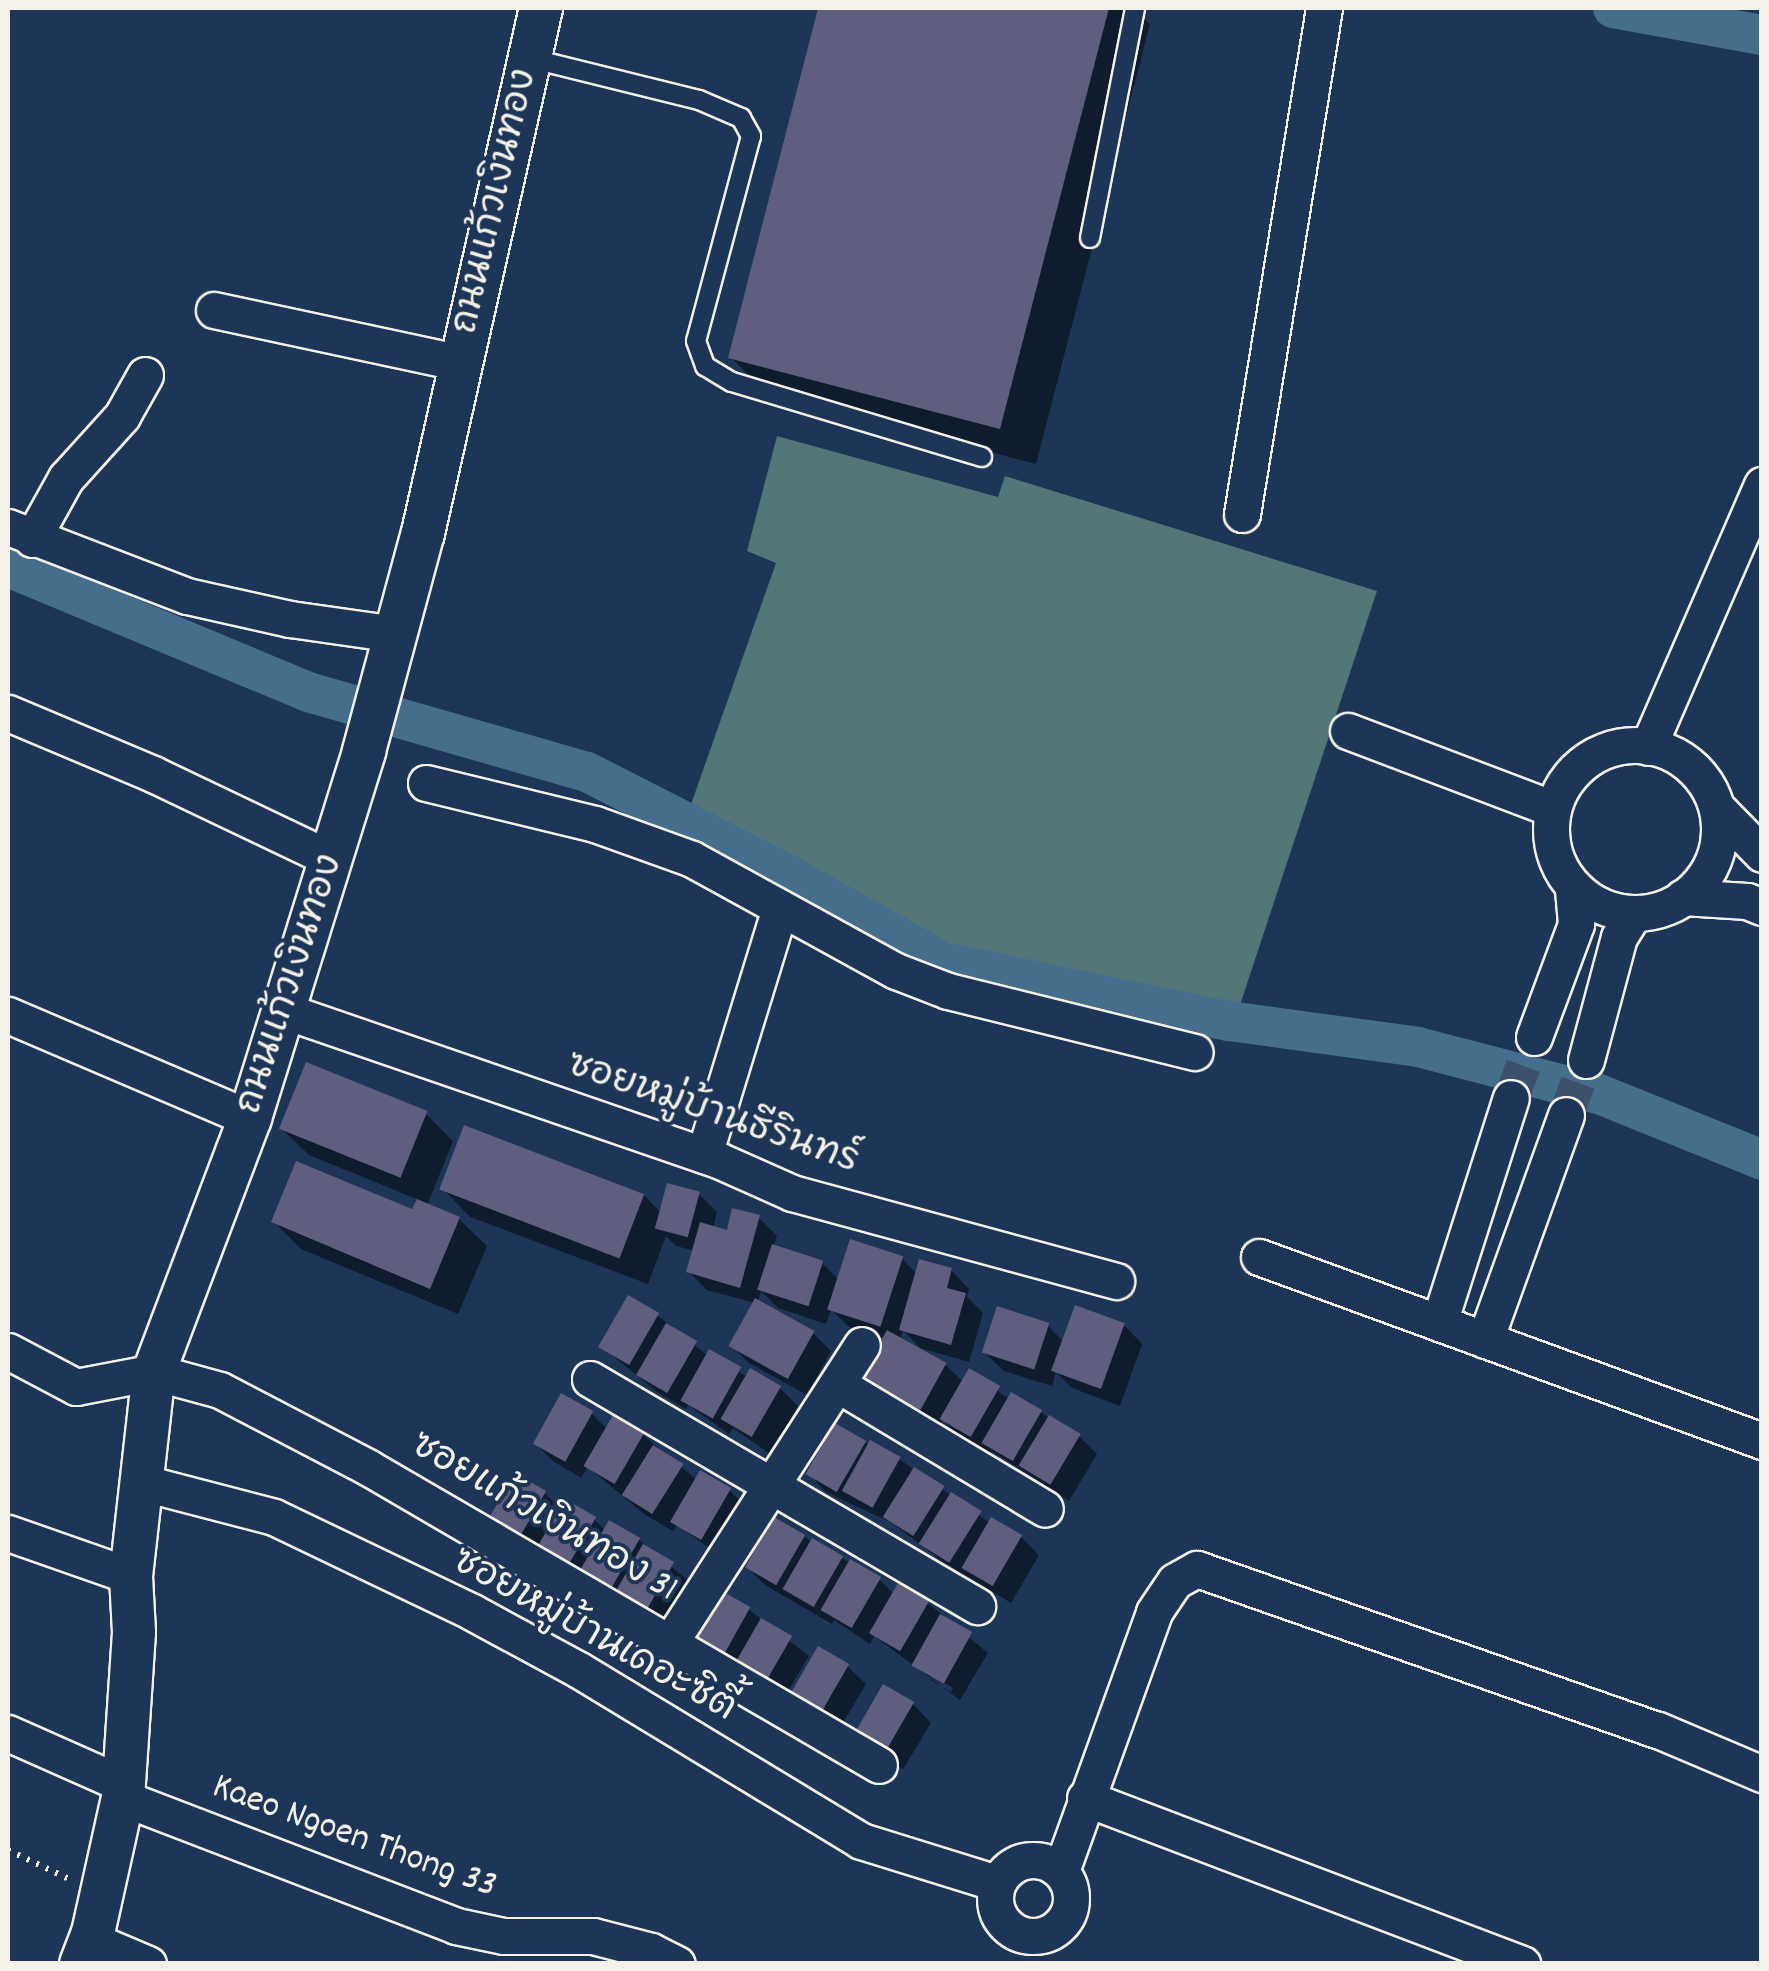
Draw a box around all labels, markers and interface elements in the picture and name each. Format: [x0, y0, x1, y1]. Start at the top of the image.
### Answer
street label: ถนนแก้วเงินทอง [444, 65, 550, 339]
street label: ถนนแก้วเงินทอง [229, 849, 355, 1121]
street label: ซอยหมู่บ้านธีรินทร์ [560, 1044, 864, 1186]
street label: ซอยแก้วเงินทอง 31 [401, 1424, 685, 1614]
street label: ซอยหมู่บ้านเดอะซิตี้ [443, 1540, 743, 1734]
street label: Kaeo Ngoen Thong 33 [206, 1765, 502, 1911]

